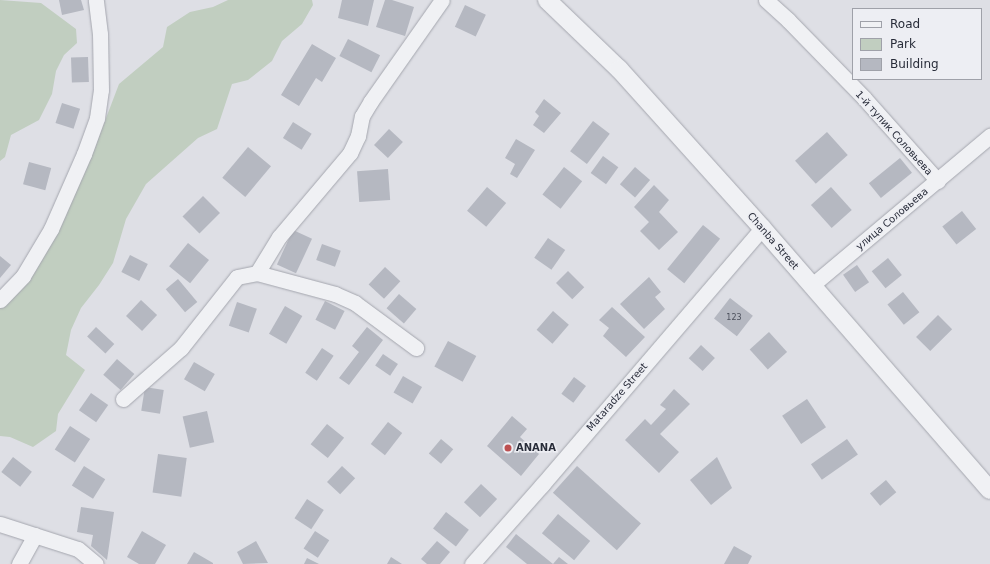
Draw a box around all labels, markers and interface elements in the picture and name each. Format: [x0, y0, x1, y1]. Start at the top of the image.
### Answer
legend [852, 8, 982, 80]
text: Road [890, 17, 920, 31]
text: Park [890, 37, 916, 51]
text: Building [890, 57, 939, 71]
street label: 1-й тупик Соловьева [853, 88, 935, 178]
street label: улица Соловьева [853, 185, 931, 253]
street label: Chanba Street [745, 210, 801, 272]
house number: 123 [726, 313, 742, 323]
street label: Mataradze Street [584, 360, 650, 434]
place label: ANANA [516, 442, 556, 454]
marker: ANANA [503, 443, 513, 453]

